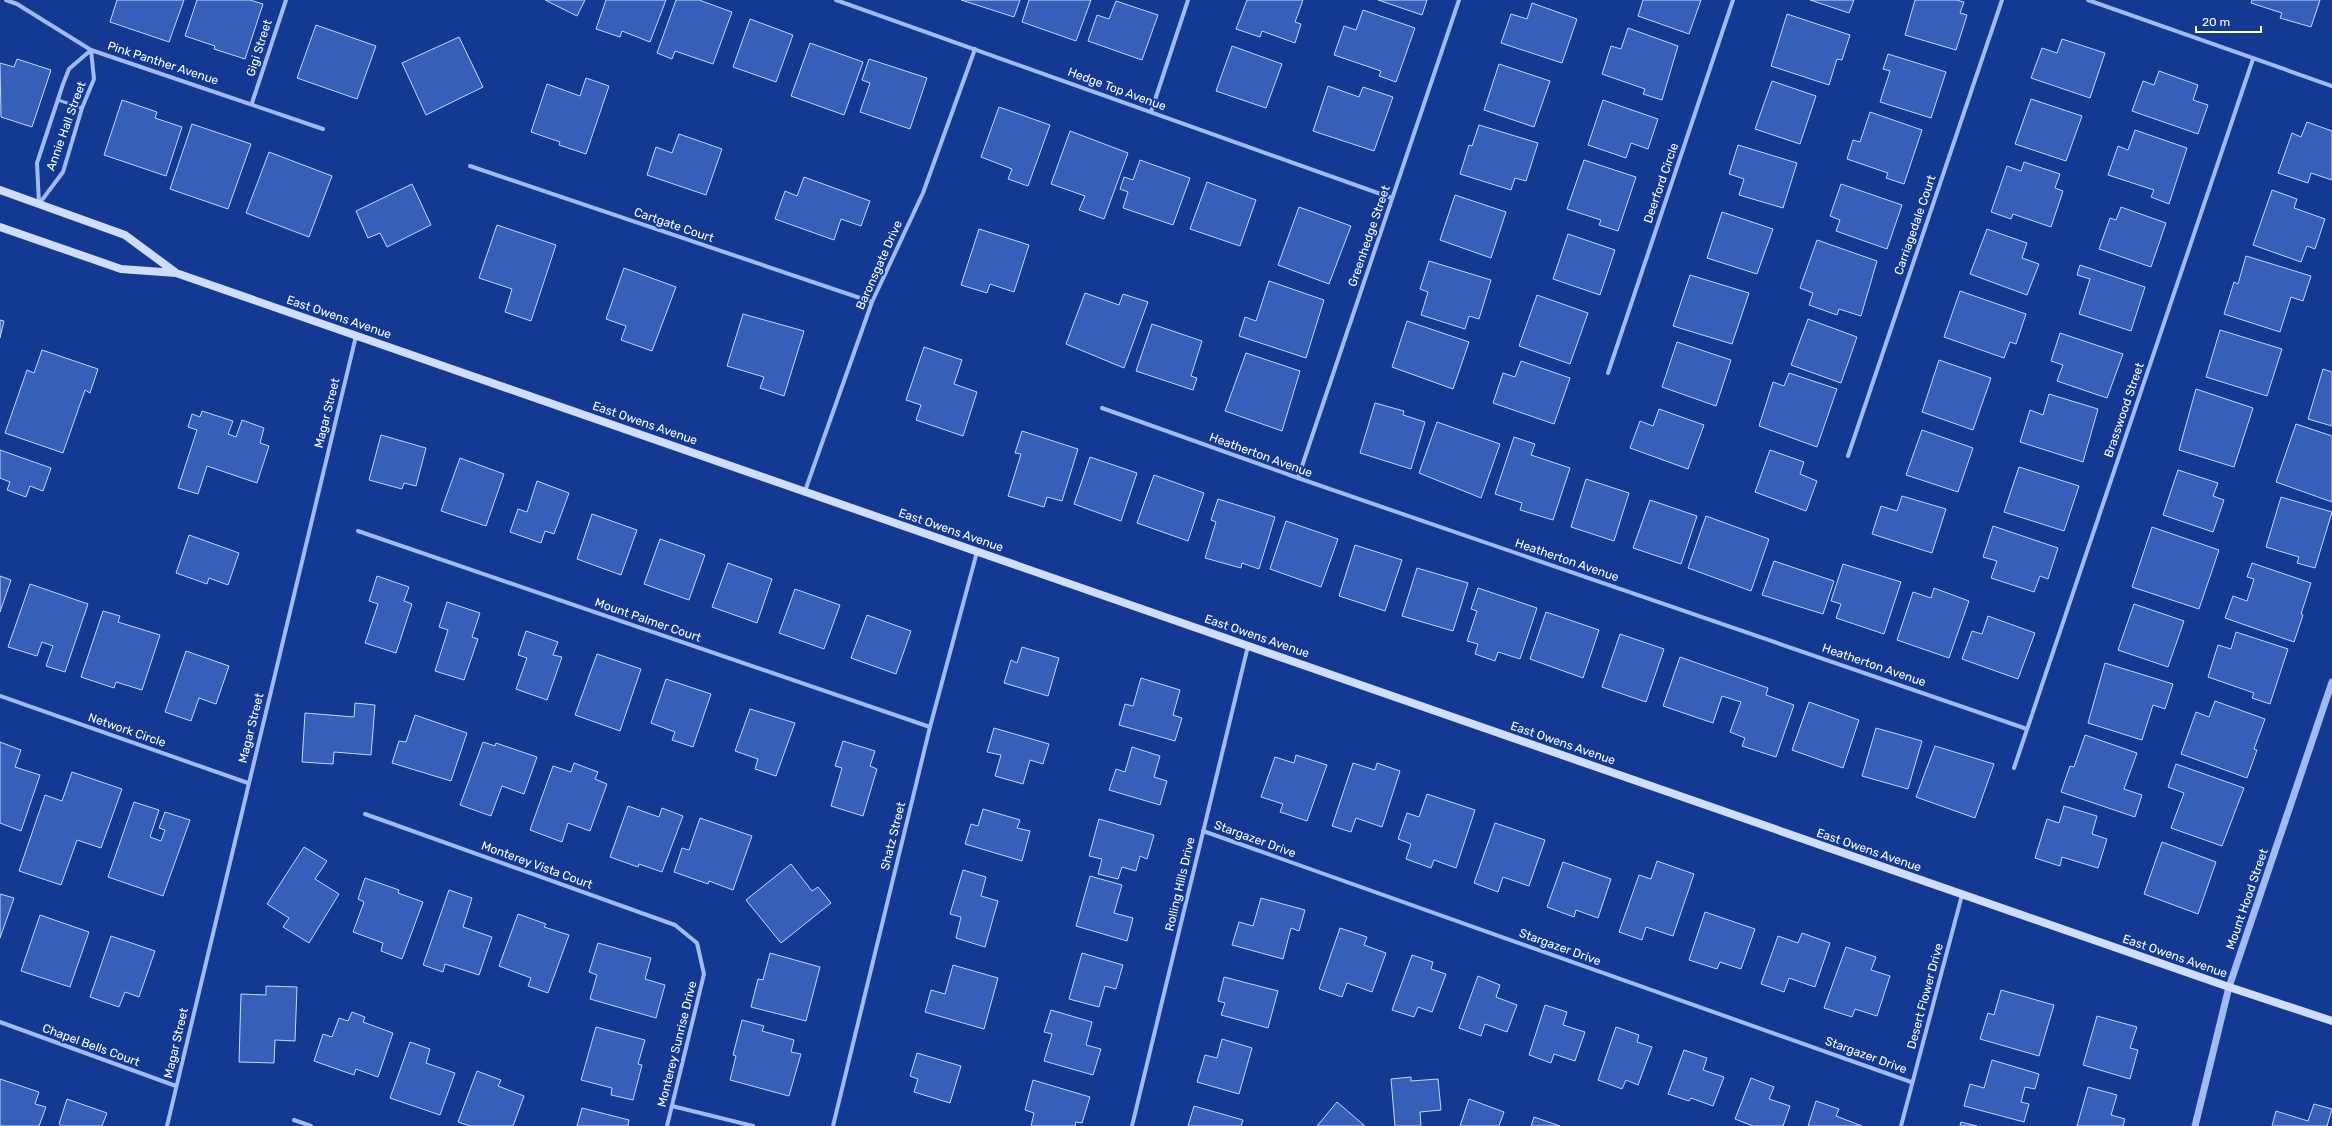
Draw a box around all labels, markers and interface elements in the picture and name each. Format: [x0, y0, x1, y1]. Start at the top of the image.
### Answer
scale bar [2196, 8, 2261, 34]
text: 20 m [2202, 15, 2230, 29]
street label: Gigi Street [243, 18, 275, 78]
street label: Pink Panther Avenue [106, 38, 221, 88]
street label: Hedge Top Avenue [1066, 65, 1168, 113]
street label: Annie Hall Street [43, 79, 89, 172]
street label: Deerford Circle [1641, 141, 1681, 225]
street label: Carriagedale Court [1891, 173, 1939, 277]
street label: Greenhedge Street [1345, 183, 1393, 288]
street label: Cartgate Court [632, 205, 716, 245]
street label: Baronsgate Drive [853, 218, 905, 312]
street label: East Owens Avenue [285, 292, 394, 342]
street label: Brasswood Street [2101, 361, 2147, 459]
street label: Magar Street [312, 376, 343, 450]
street label: East Owens Avenue [591, 398, 700, 448]
street label: Heatherton Avenue [1208, 430, 1315, 480]
street label: East Owens Avenue [897, 505, 1006, 555]
street label: Heatherton Avenue [1513, 536, 1621, 584]
street label: Mount Palmer Court [593, 595, 703, 645]
street label: East Owens Avenue [1203, 611, 1312, 661]
street label: Heatherton Avenue [1820, 641, 1928, 689]
street label: Magar Street [236, 691, 267, 765]
street label: Network Circle [86, 710, 168, 750]
street label: East Owens Avenue [1509, 718, 1618, 768]
street label: Shatz Street [878, 800, 908, 872]
street label: Stargazer Drive [1212, 818, 1298, 860]
street label: East Owens Avenue [1815, 825, 1924, 875]
street label: Rolling Hills Drive [1162, 835, 1198, 932]
street label: Monterey Vista Court [479, 838, 595, 892]
street label: Mount Hood Street [2223, 847, 2271, 951]
street label: Stargazer Drive [1517, 926, 1603, 968]
street label: East Owens Avenue [2121, 931, 2230, 981]
street label: Desert Flower Drive [1904, 941, 1946, 1050]
street label: Monterey Sunrise Drive [655, 979, 699, 1108]
street label: Magar Street [161, 1006, 191, 1080]
street label: Chapel Bells Court [40, 1021, 142, 1069]
street label: Stargazer Drive [1823, 1034, 1909, 1076]

